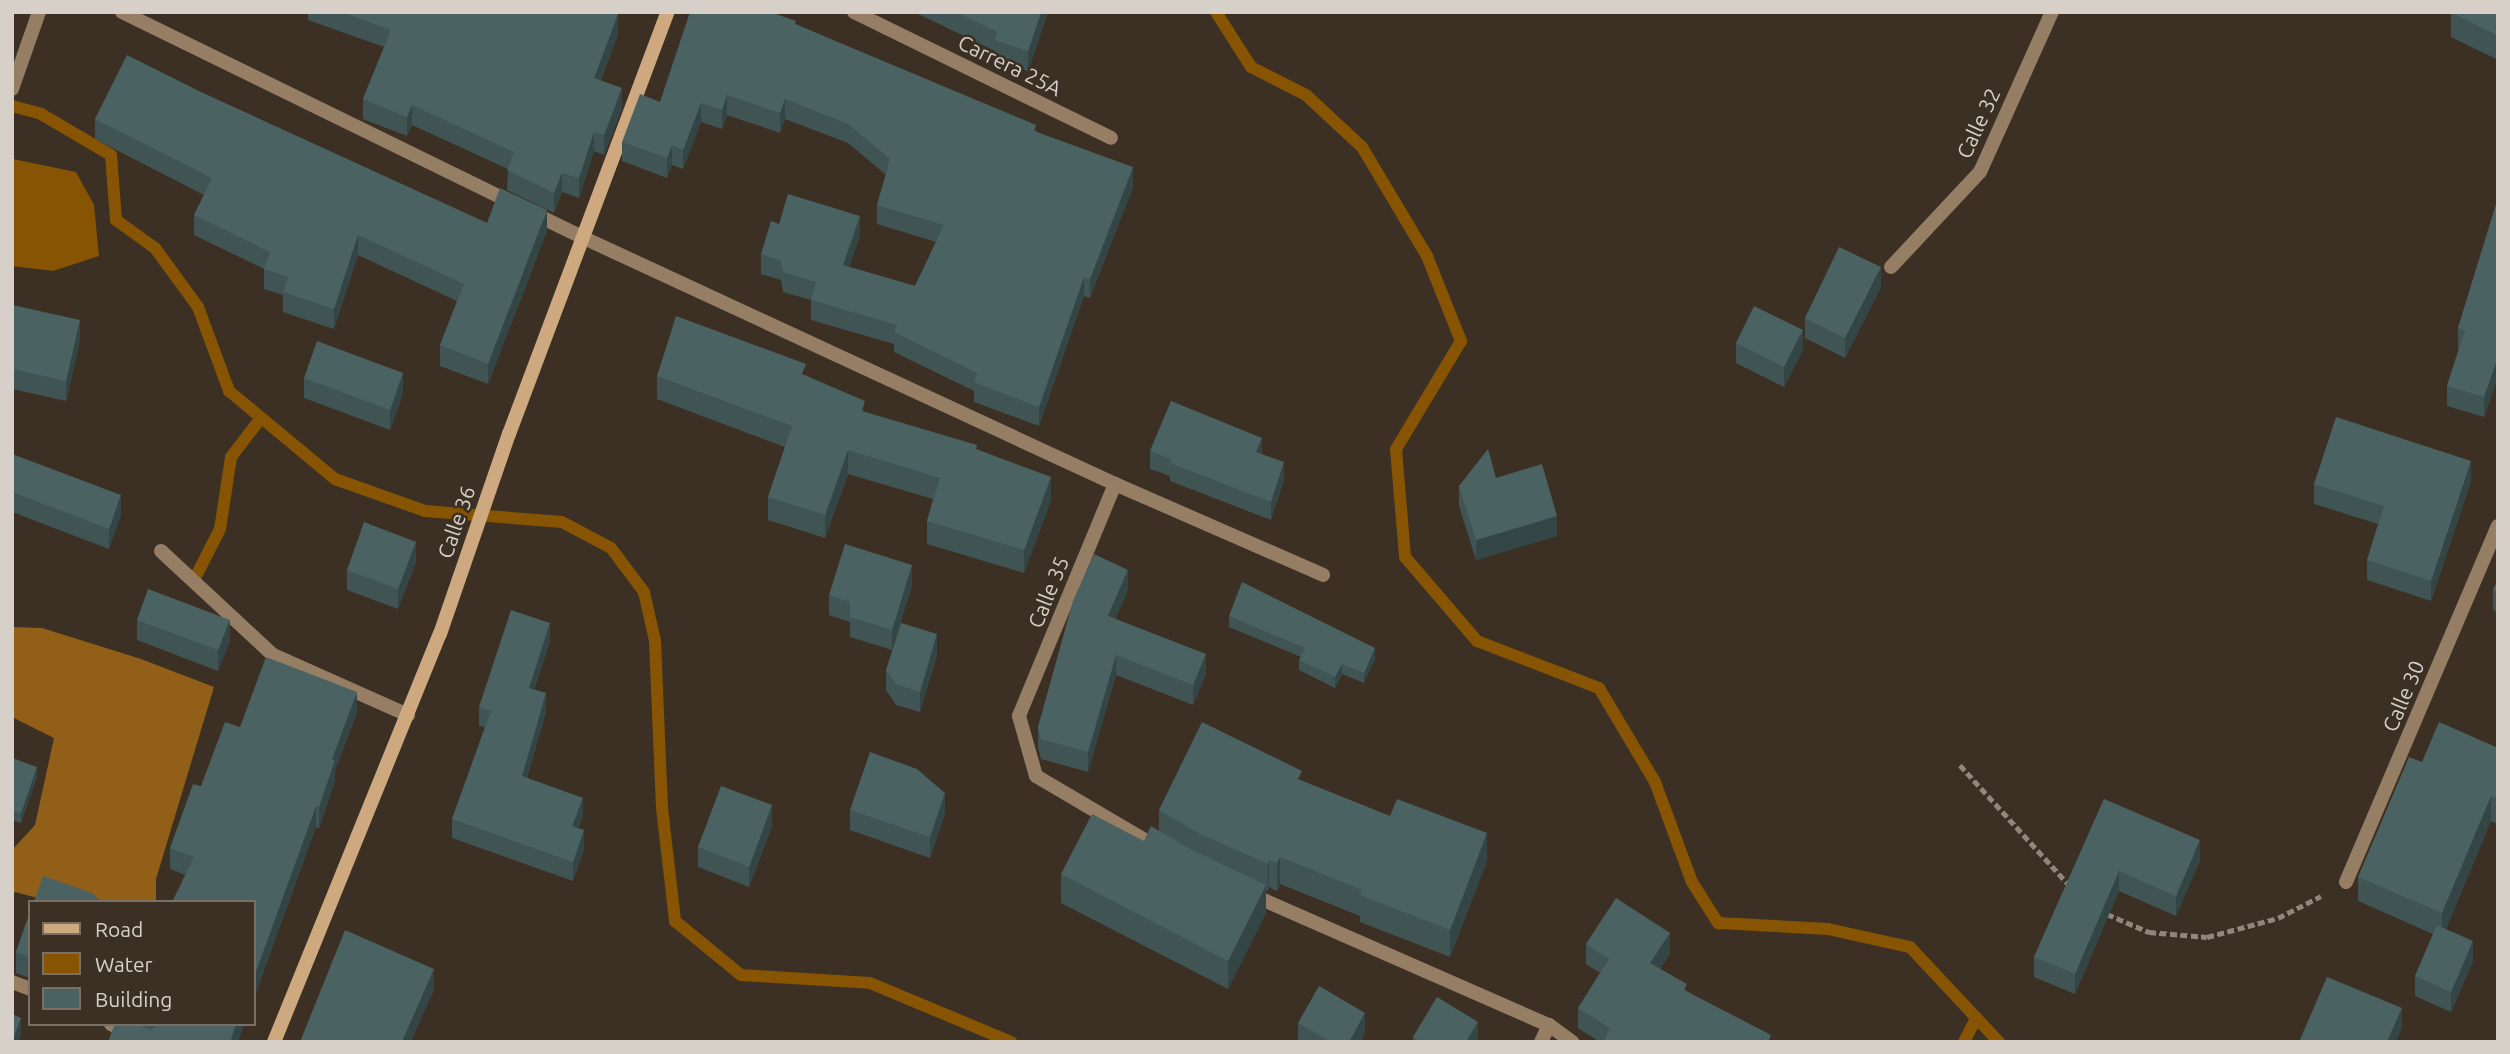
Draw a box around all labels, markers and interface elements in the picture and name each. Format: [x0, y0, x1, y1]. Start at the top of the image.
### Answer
street label: Carrera 25A [954, 29, 1066, 101]
street label: Calle 32 [1951, 84, 2005, 162]
street label: Calle 36 [432, 483, 480, 561]
street label: Calle 35 [1022, 553, 1074, 631]
street label: Calle 30 [2377, 657, 2429, 735]
legend [28, 900, 256, 1026]
text: Road [95, 917, 143, 941]
text: Water [95, 952, 153, 976]
text: Building [95, 987, 172, 1011]

